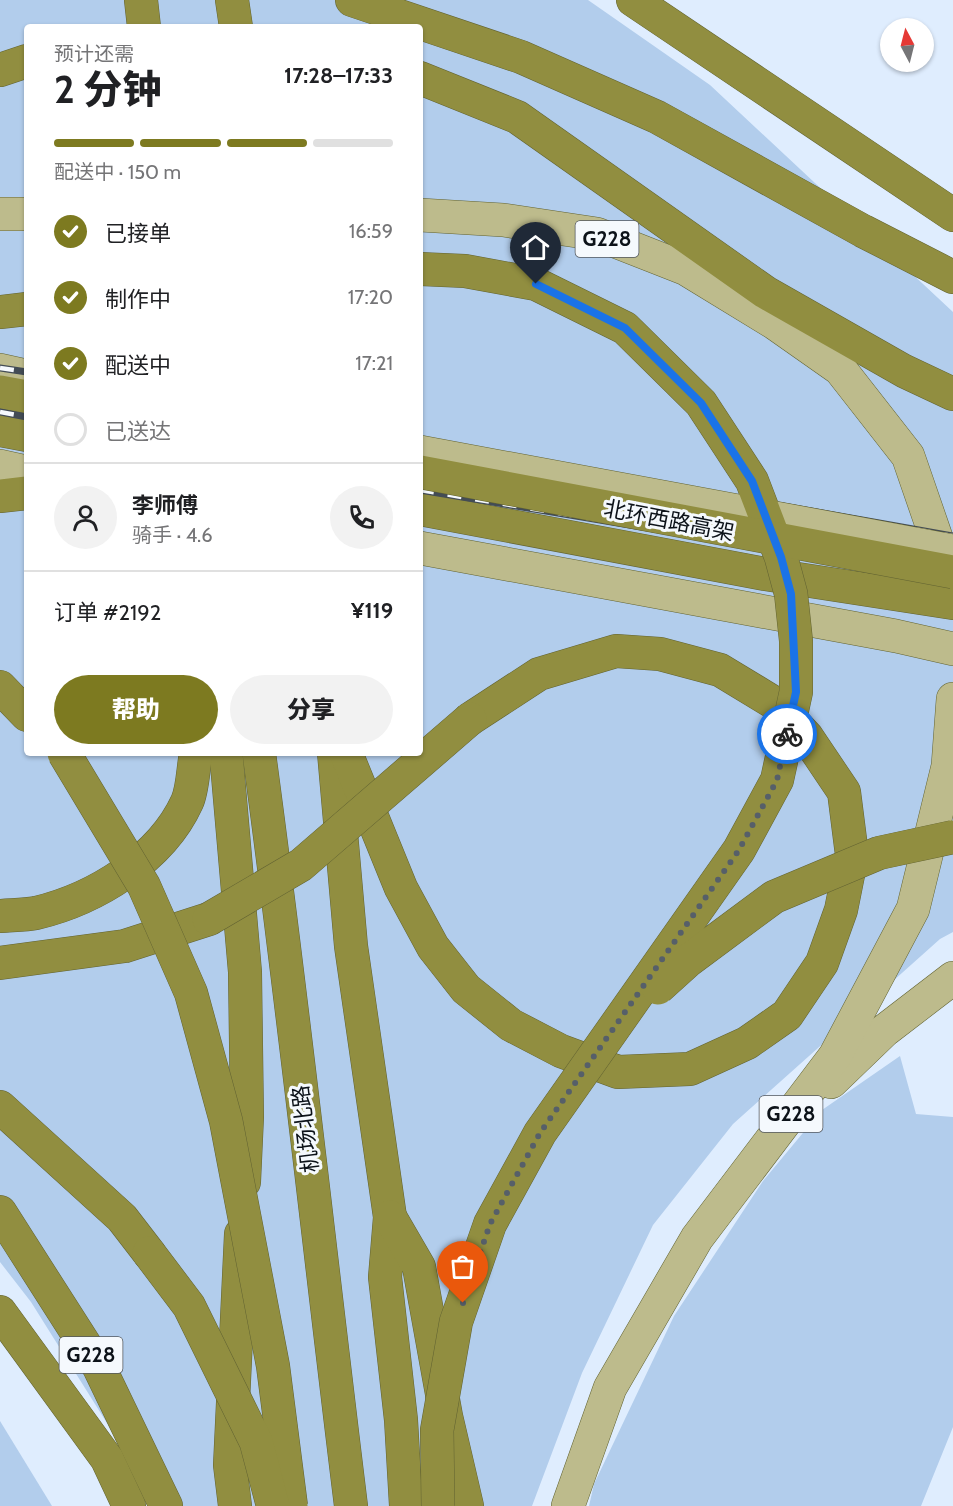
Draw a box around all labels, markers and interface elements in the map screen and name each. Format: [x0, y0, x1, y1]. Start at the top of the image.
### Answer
north arrow [880, 18, 934, 72]
map controls [880, 18, 934, 72]
text: 预计还需 [54, 42, 134, 66]
text: 17:28–17:33 [284, 62, 393, 89]
text: 2 分钟 [54, 65, 161, 113]
text: 配送中 · 150 m [54, 160, 181, 184]
icon: check [54, 215, 87, 248]
text: 16:59 [349, 219, 393, 243]
text: 已接单 [105, 220, 171, 247]
road number: G228 [576, 221, 638, 257]
pin [510, 222, 561, 284]
icon: home [519, 231, 552, 264]
icon: check [54, 281, 87, 314]
text: 17:20 [348, 285, 393, 309]
text: 制作中 [105, 286, 171, 313]
icon: check [54, 347, 87, 380]
text: 17:21 [355, 351, 393, 375]
text: 配送中 [105, 352, 171, 379]
text: 已送达 [105, 418, 171, 445]
button: person [54, 486, 117, 549]
button: phone [330, 486, 393, 549]
text: 李师傅 [132, 492, 198, 519]
street label: 北环西路高架 [602, 495, 736, 546]
text: 骑手 · 4.6 [132, 523, 213, 547]
text: ¥119 [351, 597, 393, 624]
text: 订单 #2192 [54, 599, 161, 626]
button: 帮助 [54, 675, 218, 744]
button: 分享 [230, 675, 393, 744]
courier [757, 704, 817, 764]
icon: bike [771, 718, 804, 751]
street label: 机场北路 [287, 1084, 324, 1174]
road number: G228 [760, 1096, 822, 1132]
pin [437, 1241, 488, 1303]
icon: bag [446, 1250, 479, 1283]
road number: G228 [60, 1337, 122, 1373]

